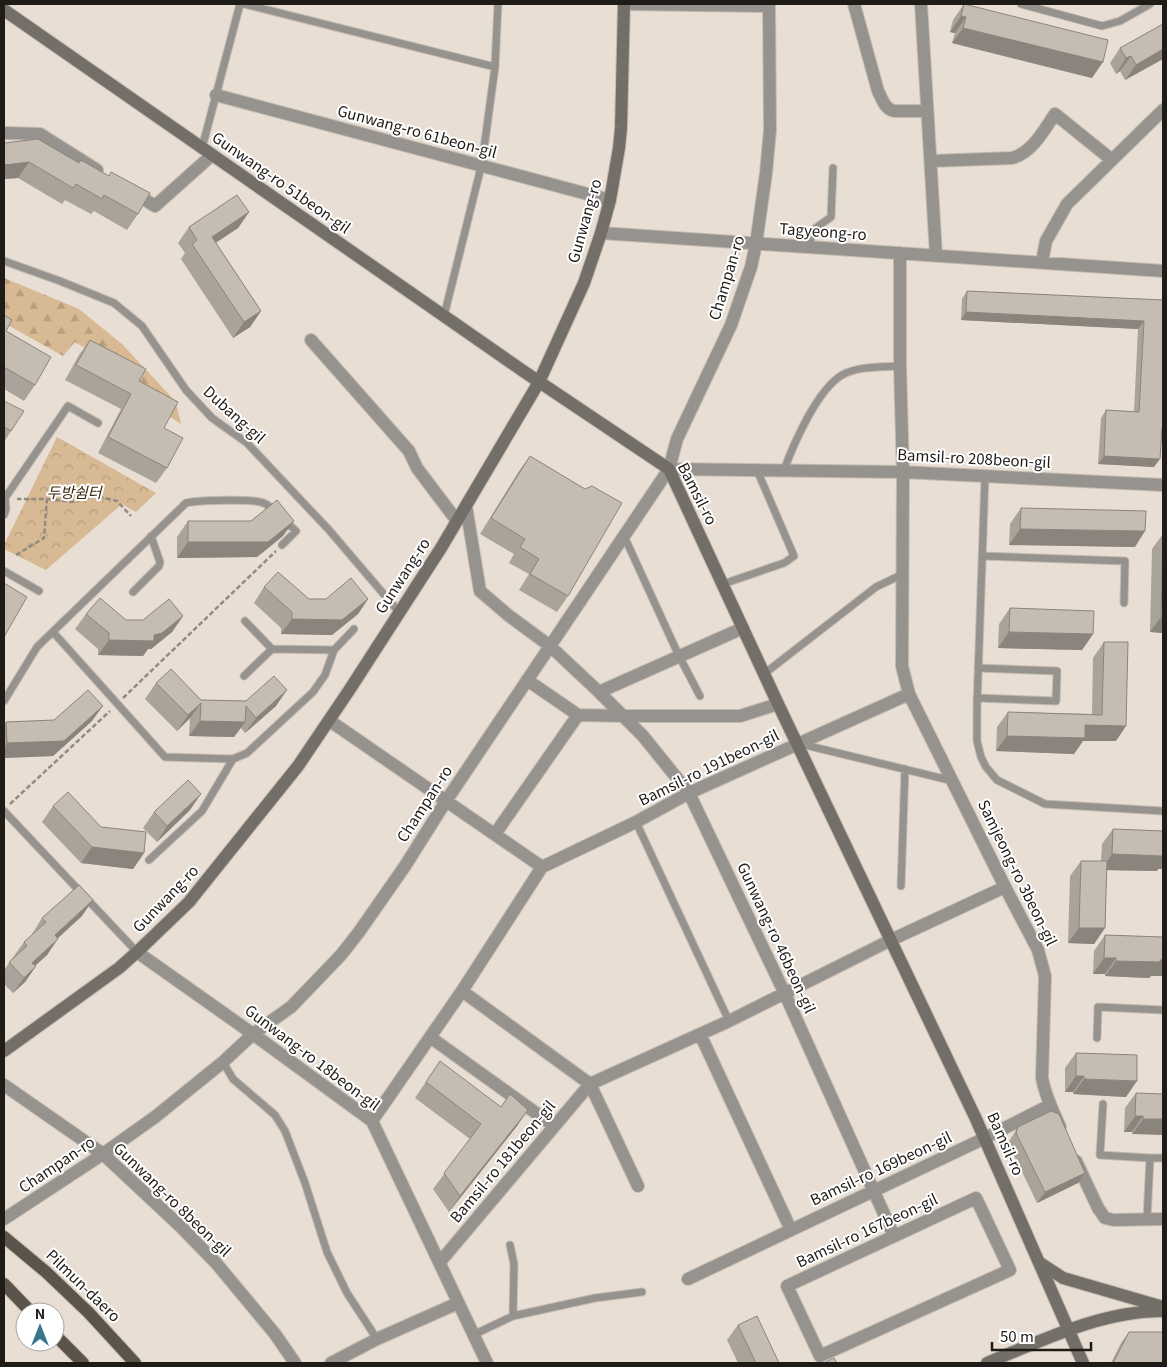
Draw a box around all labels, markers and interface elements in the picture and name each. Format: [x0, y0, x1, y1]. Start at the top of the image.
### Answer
street label: Gunwang-ro 61beon-gil [335, 99, 499, 162]
street label: Gunwang-ro 51beon-gil [209, 126, 355, 237]
street label: Gunwang-ro [562, 176, 606, 265]
street label: Tagyeong-ro [779, 217, 867, 244]
street label: Champan-ro [703, 233, 748, 322]
street label: Dubang-gil [200, 380, 270, 447]
street label: Bamsil-ro 208beon-gil [897, 443, 1051, 472]
street label: Bamsil-ro [674, 458, 723, 528]
park label: 두방쉼터 [46, 481, 104, 502]
street label: Gunwang-ro [369, 533, 434, 617]
street label: Bamsil-ro 191beon-gil [635, 724, 782, 810]
street label: Champan-ro [391, 761, 456, 846]
street label: Samjeong-ro 3beon-gil [974, 796, 1063, 949]
street label: Gunwang-ro 46beon-gil [733, 858, 822, 1016]
street label: Gunwang-ro [127, 860, 202, 936]
street label: Gunwang-ro 18beon-gil [241, 999, 385, 1115]
street label: Bamsil-ro 181beon-gil [444, 1095, 559, 1227]
street label: Bamsil-ro [983, 1108, 1030, 1178]
street label: Bamsil-ro 169beon-gil [806, 1126, 954, 1210]
street label: Champan-ro [14, 1131, 98, 1197]
street label: Gunwang-ro 8beon-gil [110, 1137, 236, 1261]
street label: Bamsil-ro 167beon-gil [792, 1188, 940, 1272]
street label: Pilmun-daero [42, 1244, 126, 1326]
north arrow [15, 1302, 65, 1352]
text: N [35, 1303, 45, 1323]
scale bar [992, 1320, 1091, 1352]
text: 50 m [1000, 1325, 1034, 1346]

